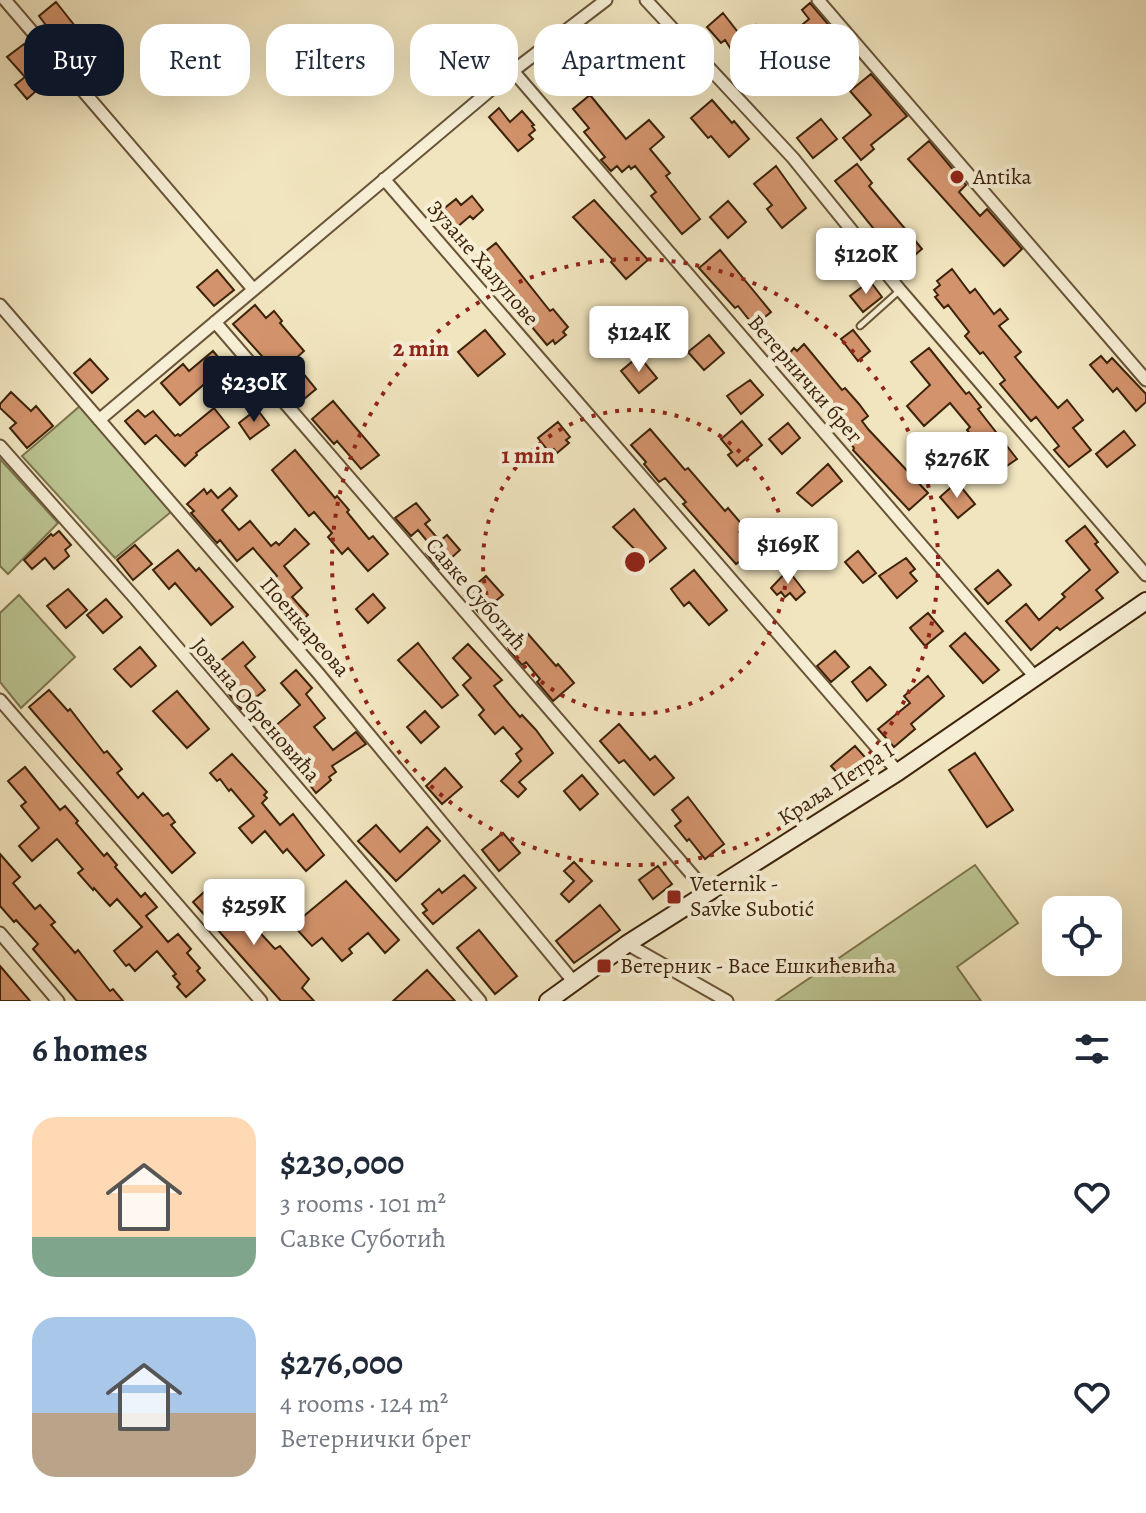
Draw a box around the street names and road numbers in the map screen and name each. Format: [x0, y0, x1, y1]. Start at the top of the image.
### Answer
street label: Зузане Халупове [420, 194, 546, 332]
street label: Ветернички брег [741, 308, 869, 450]
street label: Савке Суботић [419, 531, 534, 657]
street label: Поенкареова [253, 571, 357, 684]
street label: Јована Обреновића [185, 631, 328, 790]
street label: Краља Петра I [772, 735, 900, 833]

